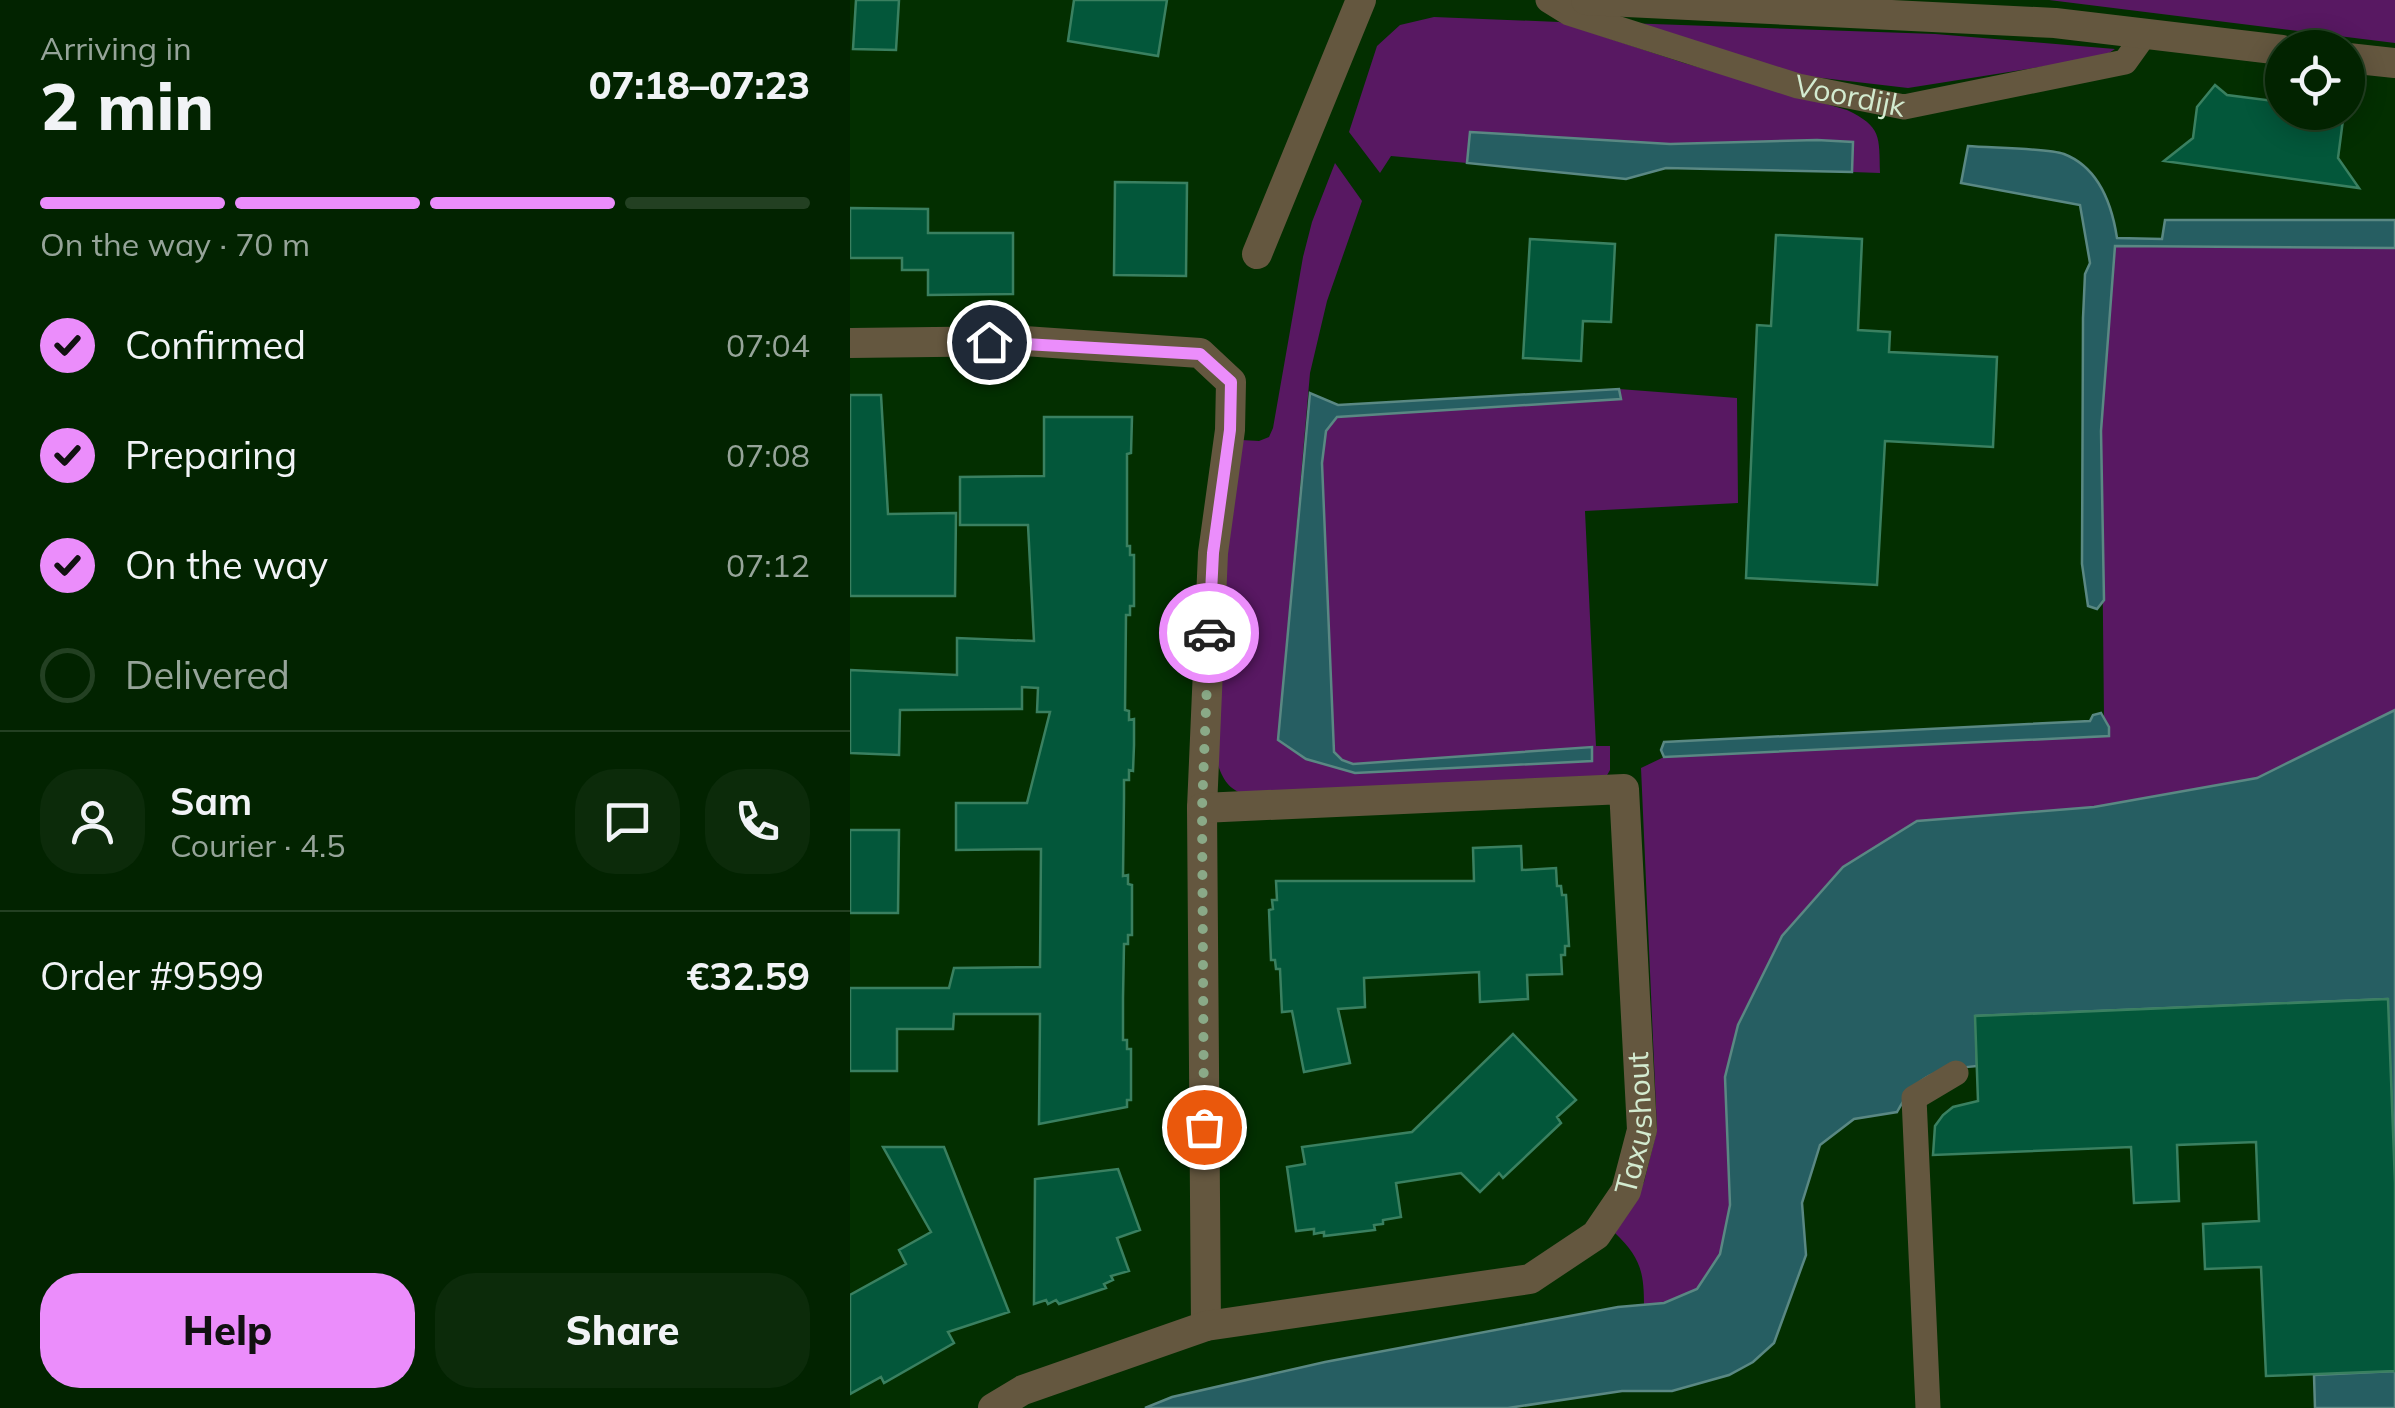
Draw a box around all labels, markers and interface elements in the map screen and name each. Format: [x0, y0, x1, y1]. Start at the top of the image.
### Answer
text: Arriving in [40, 28, 192, 68]
map controls [2265, 30, 2365, 130]
button: locate [2265, 30, 2365, 130]
text: 07:18–07:23 [589, 61, 810, 109]
text: 2 min [40, 65, 214, 146]
street label: Voordijk [1792, 66, 1909, 125]
text: On the way · 70 m [40, 224, 310, 264]
pin [947, 300, 1032, 385]
icon: home [962, 315, 1017, 370]
icon: check [40, 318, 95, 373]
text: Confirmed [125, 321, 306, 369]
text: 07:04 [726, 325, 810, 365]
icon: check [40, 428, 95, 483]
text: Preparing [125, 431, 297, 479]
text: 07:08 [726, 435, 810, 475]
icon: check [40, 538, 95, 593]
text: On the way [125, 541, 328, 589]
text: 07:12 [726, 545, 810, 585]
courier [1159, 583, 1259, 683]
icon: car [1182, 606, 1237, 661]
text: Delivered [125, 651, 290, 699]
button: person [40, 769, 145, 874]
button: chat [575, 769, 680, 874]
button: phone [705, 769, 810, 874]
text: Sam [170, 777, 252, 825]
text: Courier · 4.5 [170, 825, 346, 865]
text: Order #9599 [40, 952, 264, 1000]
text: €32.59 [687, 952, 810, 1000]
street label: Taxushout [1606, 1051, 1660, 1199]
pin [1162, 1085, 1247, 1170]
icon: bag [1177, 1100, 1232, 1155]
button: Help [40, 1273, 415, 1388]
button: Share [435, 1273, 810, 1388]

